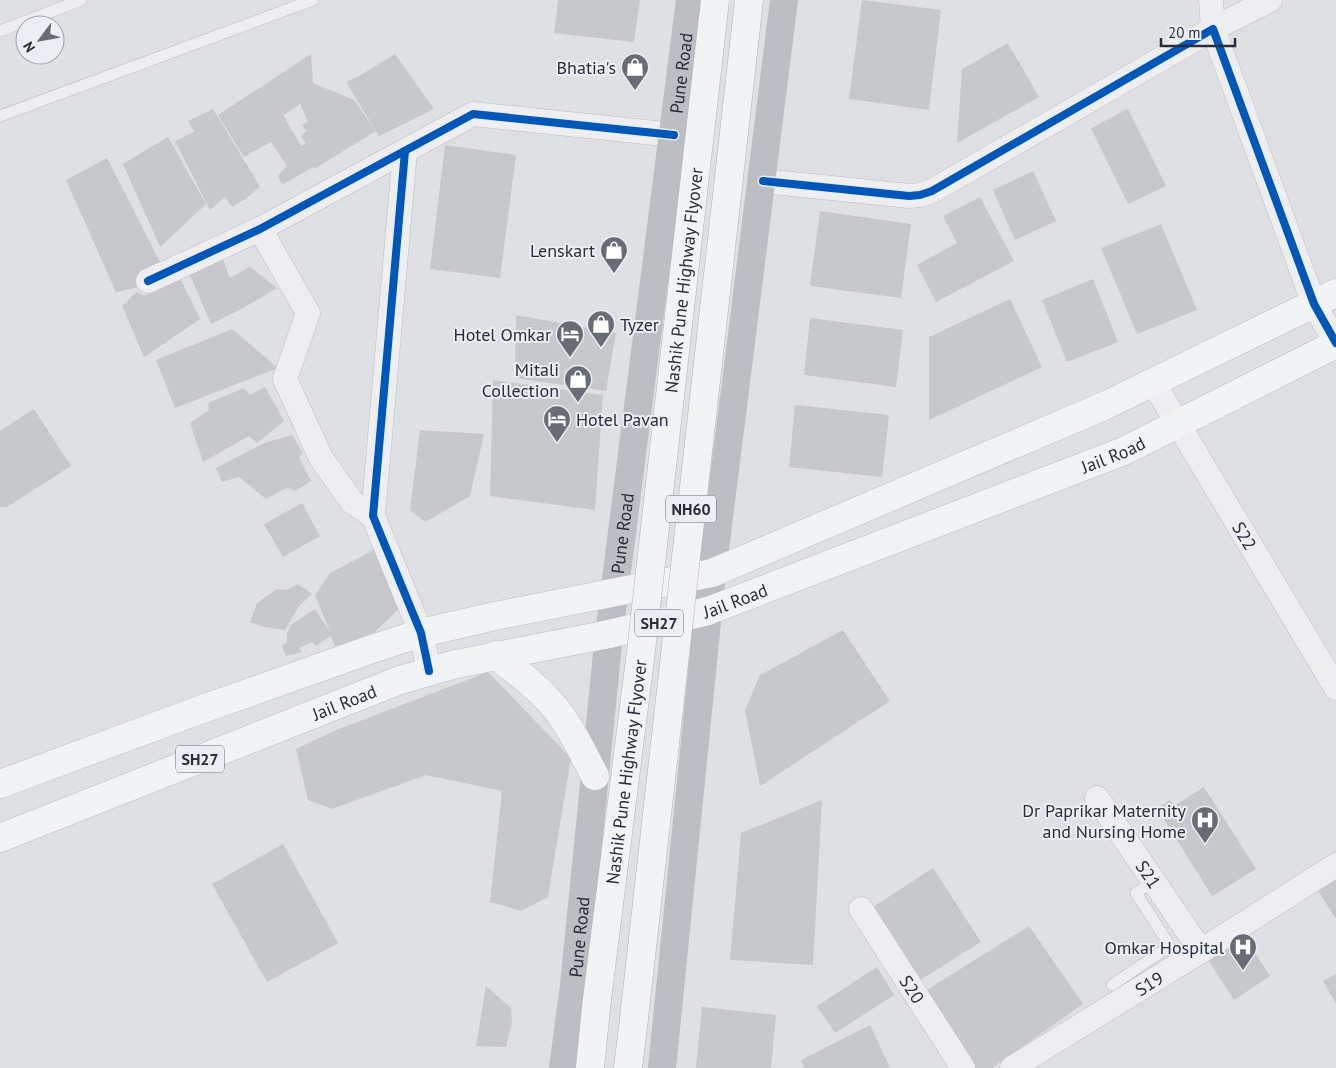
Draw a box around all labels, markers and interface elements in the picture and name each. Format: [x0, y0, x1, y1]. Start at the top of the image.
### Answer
north arrow [15, 15, 65, 65]
scale bar [1161, 15, 1235, 47]
text: 20 m [1168, 23, 1201, 42]
street label: Pune Road [664, 31, 697, 115]
text: N [19, 38, 39, 56]
shop icon: Bhatia's [620, 52, 650, 91]
place label: Bhatia's [557, 56, 616, 79]
street label: Nashik Pune Highway Flyover [659, 166, 707, 394]
shop icon: Lenskart [599, 235, 629, 274]
place label: Lenskart [530, 239, 595, 262]
shop icon: Tyzer [586, 309, 616, 348]
place label: Tyzer [620, 313, 659, 336]
hotel icon: Hotel Omkar [555, 319, 585, 358]
place label: Hotel Omkar [454, 323, 551, 346]
place label: Mitali Collection [482, 358, 559, 402]
shop icon: Mitali Collection [563, 364, 593, 403]
hotel icon: Hotel Pavan [542, 404, 572, 443]
place label: Hotel Pavan [576, 408, 669, 431]
street label: Jail Road [1077, 431, 1149, 478]
street label: Pune Road [605, 492, 638, 575]
road number: NH60 [666, 496, 716, 522]
street label: S22 [1228, 517, 1262, 554]
street label: Jail Road [700, 578, 771, 623]
road number: SH27 [635, 610, 683, 636]
street label: Nashik Pune Highway Flyover [600, 658, 651, 886]
street label: Jail Road [308, 679, 380, 725]
road number: SH27 [176, 746, 224, 772]
place label: Dr Paprikar Maternity and Nursing Home [1022, 799, 1187, 843]
hospital icon: Dr Paprikar Maternity and Nursing Home [1190, 805, 1220, 844]
street label: S21 [1131, 856, 1166, 893]
street label: Pune Road [563, 895, 594, 978]
hospital icon: Omkar Hospital [1228, 932, 1258, 971]
place label: Omkar Hospital [1104, 936, 1225, 959]
street label: S19 [1130, 966, 1167, 1001]
street label: S20 [895, 970, 930, 1008]

